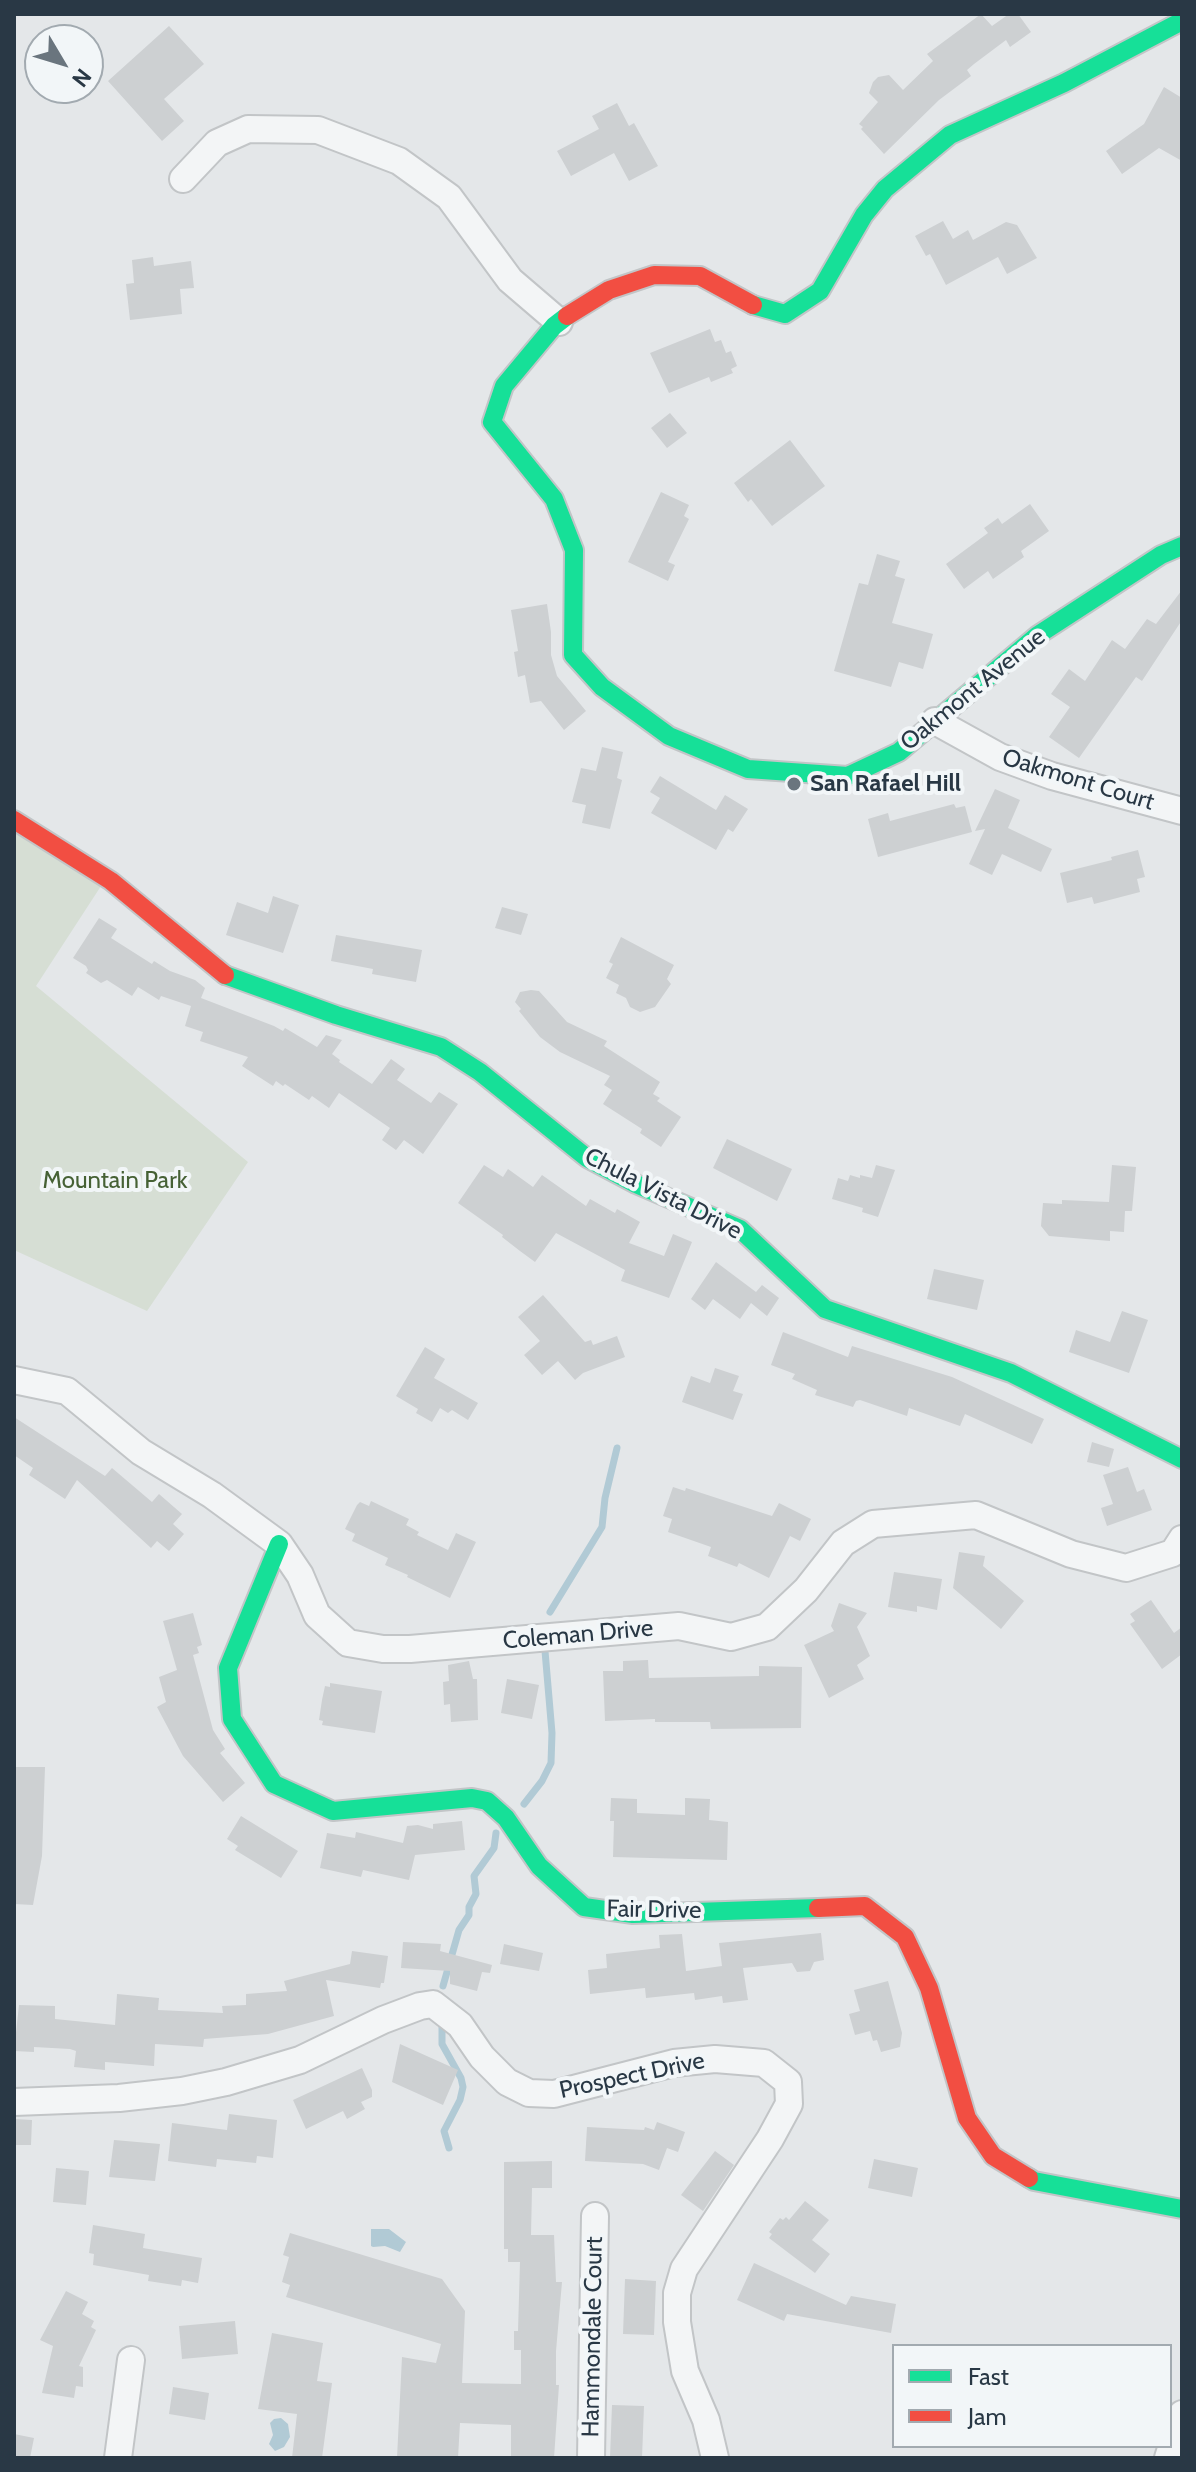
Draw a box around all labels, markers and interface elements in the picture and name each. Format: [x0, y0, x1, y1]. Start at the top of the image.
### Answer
north arrow [24, 24, 104, 104]
text: N [66, 63, 97, 92]
street label: Oakmont Avenue [895, 623, 1051, 757]
street label: Oakmont Court [999, 743, 1157, 817]
place label: San Rafael Hill [810, 770, 961, 798]
marker: San Rafael Hill [785, 775, 803, 793]
street label: Chula Vista Drive [580, 1142, 746, 1246]
park label: Mountain Park [43, 1167, 187, 1195]
street label: Coleman Drive [502, 1614, 654, 1656]
street label: Fair Drive [606, 1895, 702, 1925]
street label: Prospect Drive [557, 2047, 707, 2105]
street label: Hammondale Court [577, 2236, 609, 2438]
legend [892, 2344, 1172, 2448]
text: Fast [968, 2362, 1009, 2391]
text: Jam [968, 2402, 1006, 2431]

